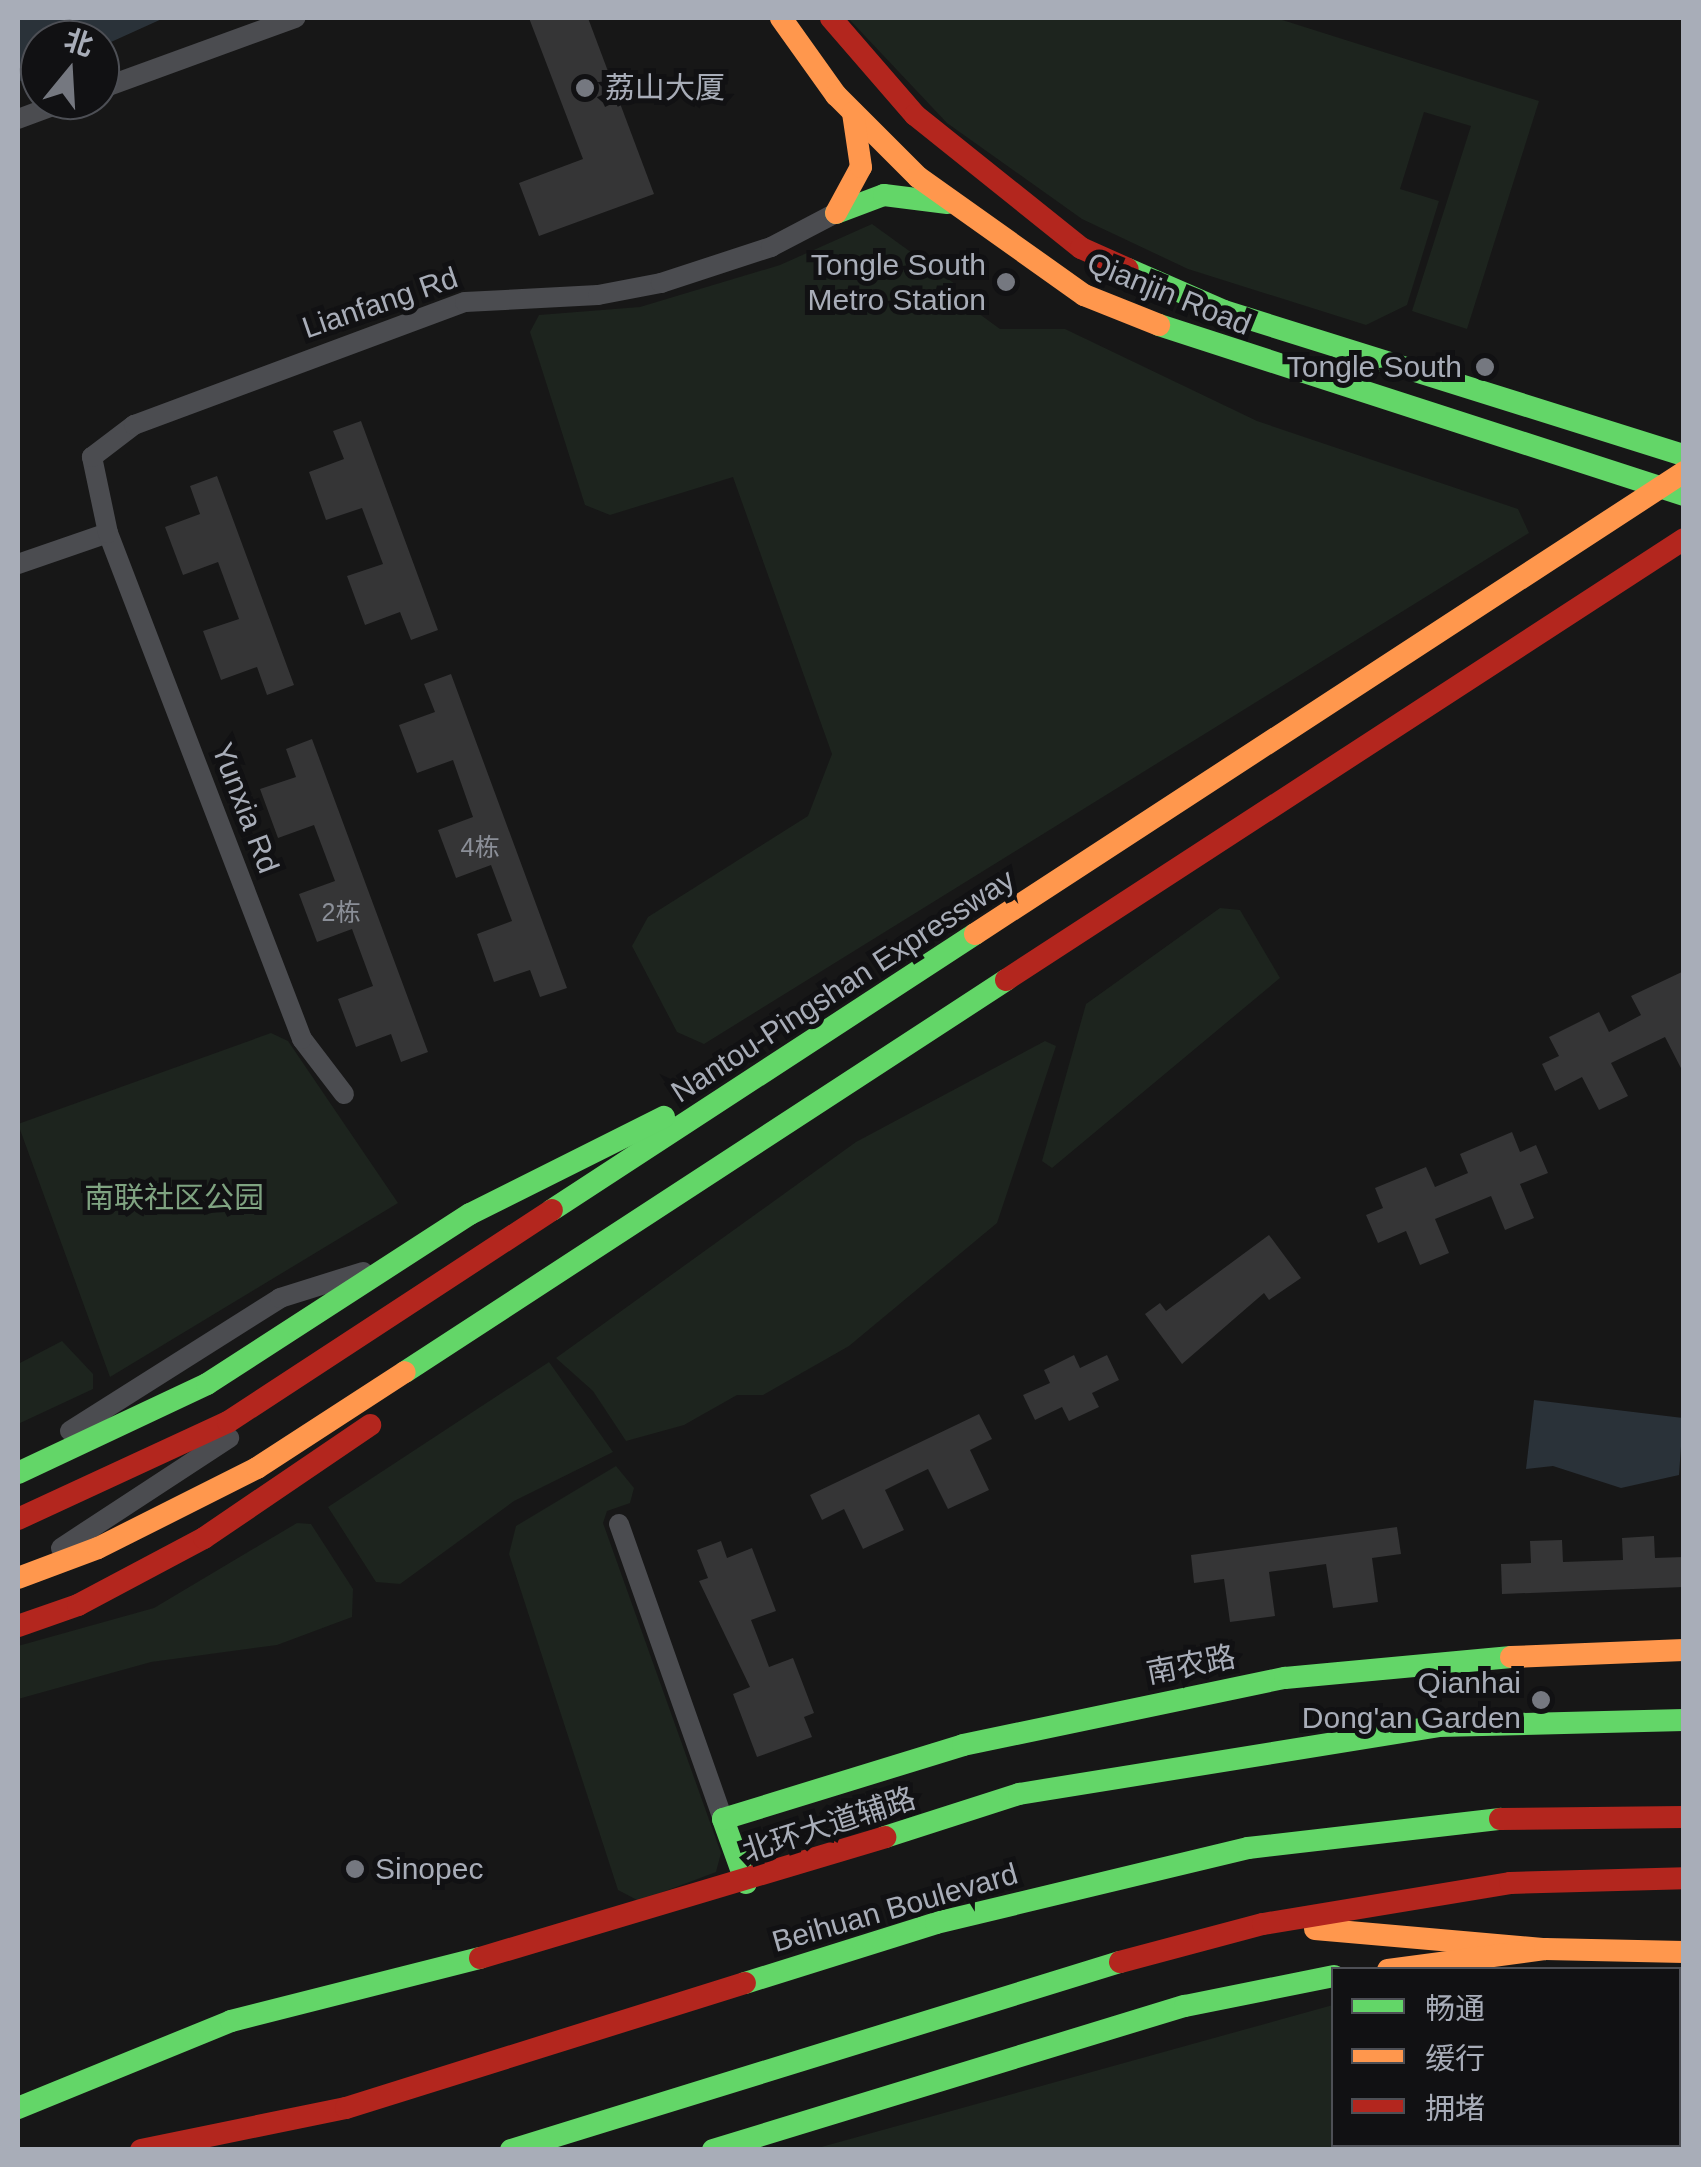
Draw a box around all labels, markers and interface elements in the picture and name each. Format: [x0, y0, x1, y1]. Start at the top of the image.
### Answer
north arrow [20, 20, 120, 120]
text: 北 [61, 24, 97, 62]
place label: 荔山大厦 [605, 70, 725, 106]
marker: 荔山大厦 [574, 77, 596, 99]
street label: Qianjin Road [1082, 245, 1256, 343]
place label: Tongle South Metro Station [808, 247, 986, 318]
street label: Lianfang Rd [298, 260, 462, 346]
marker: Tongle South Metro Station [995, 271, 1017, 293]
place label: Tongle South [1287, 349, 1462, 385]
marker: Tongle South [1472, 354, 1498, 380]
street label: Yunxia Rd [204, 738, 286, 878]
house number: 4栋 [461, 832, 499, 862]
street label: Nantou-Pingshan Expressway [665, 861, 1021, 1111]
house number: 2栋 [322, 897, 360, 927]
park label: 南联社区公园 [84, 1180, 264, 1216]
street label: 南农路 [1143, 1639, 1239, 1691]
place label: Qianhai Dong'an Garden [1302, 1665, 1521, 1736]
marker: Qianhai Dong'an Garden [1530, 1689, 1552, 1711]
street label: 北环大道辅路 [738, 1780, 920, 1870]
place label: Sinopec [375, 1851, 483, 1887]
street label: Beihuan Boulevard [768, 1856, 1022, 1960]
marker: Sinopec [344, 1858, 366, 1880]
legend [1331, 1967, 1681, 2147]
text: 畅通 [1425, 1992, 1485, 2025]
text: 缓行 [1425, 2042, 1485, 2075]
text: 拥堵 [1425, 2092, 1485, 2125]

